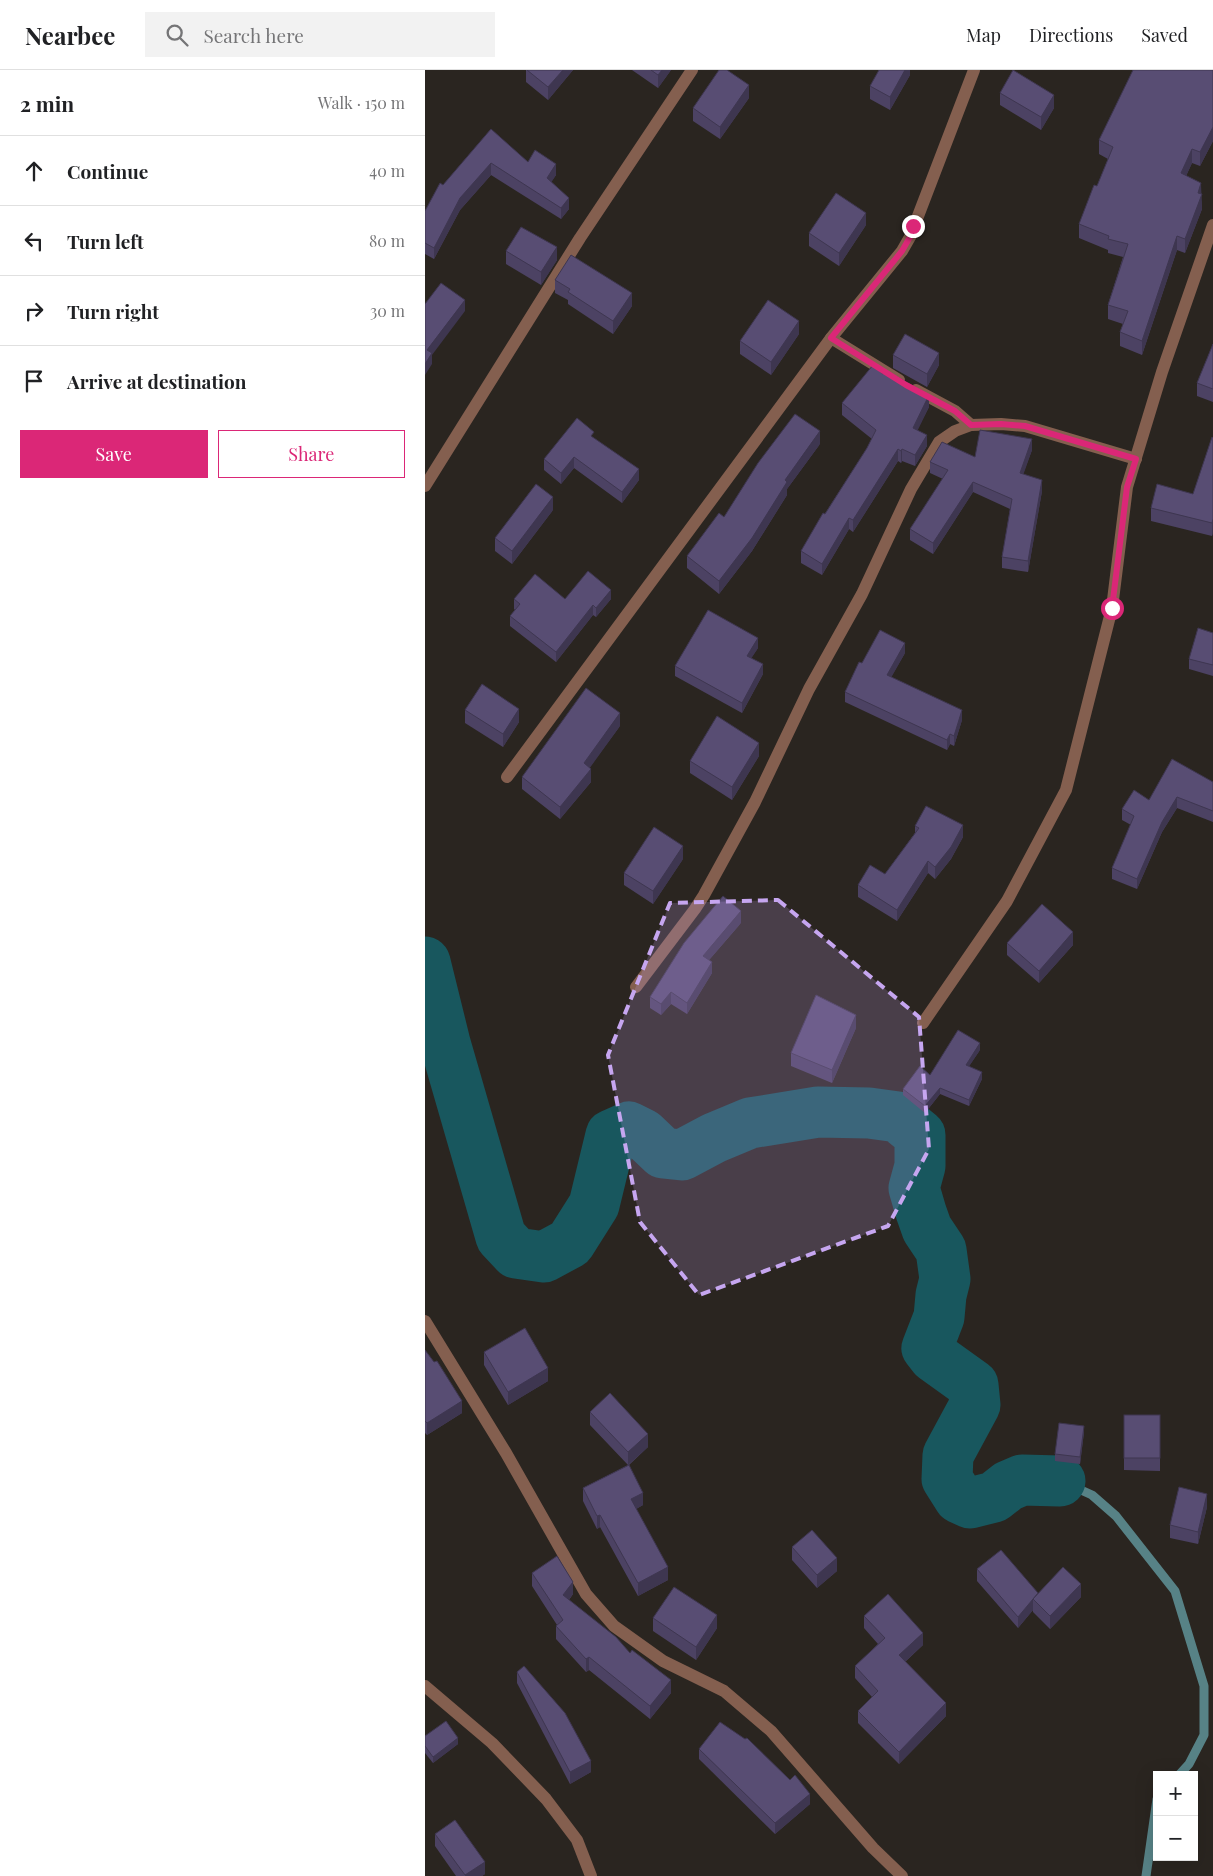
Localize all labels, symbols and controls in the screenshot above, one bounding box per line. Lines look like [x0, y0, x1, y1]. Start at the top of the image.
search box [145, 12, 495, 57]
text: Nearbee [25, 19, 115, 51]
icon: search [163, 21, 191, 49]
text: Search here [203, 22, 304, 48]
text: Map [966, 23, 1001, 47]
text: Directions [1029, 23, 1113, 47]
text: Saved [1141, 23, 1188, 47]
text: 2 min [20, 89, 74, 117]
text: Walk · 150 m [318, 92, 405, 113]
icon: ahead [20, 157, 48, 185]
text: Continue [67, 158, 148, 184]
text: 40 m [369, 160, 405, 181]
route end [902, 215, 925, 238]
icon: left [20, 227, 48, 255]
text: Turn left [67, 228, 144, 254]
text: 80 m [369, 230, 405, 251]
icon: right [20, 297, 48, 325]
text: Turn right [67, 298, 159, 324]
text: 30 m [370, 300, 405, 321]
icon: arrive [20, 367, 48, 395]
text: Arrive at destination [67, 368, 247, 394]
button: Save [20, 430, 208, 478]
button: Share [218, 430, 405, 478]
route start [1101, 597, 1124, 620]
map controls [1153, 1771, 1198, 1861]
button: + [1153, 1771, 1198, 1816]
button: − [1153, 1816, 1198, 1861]

